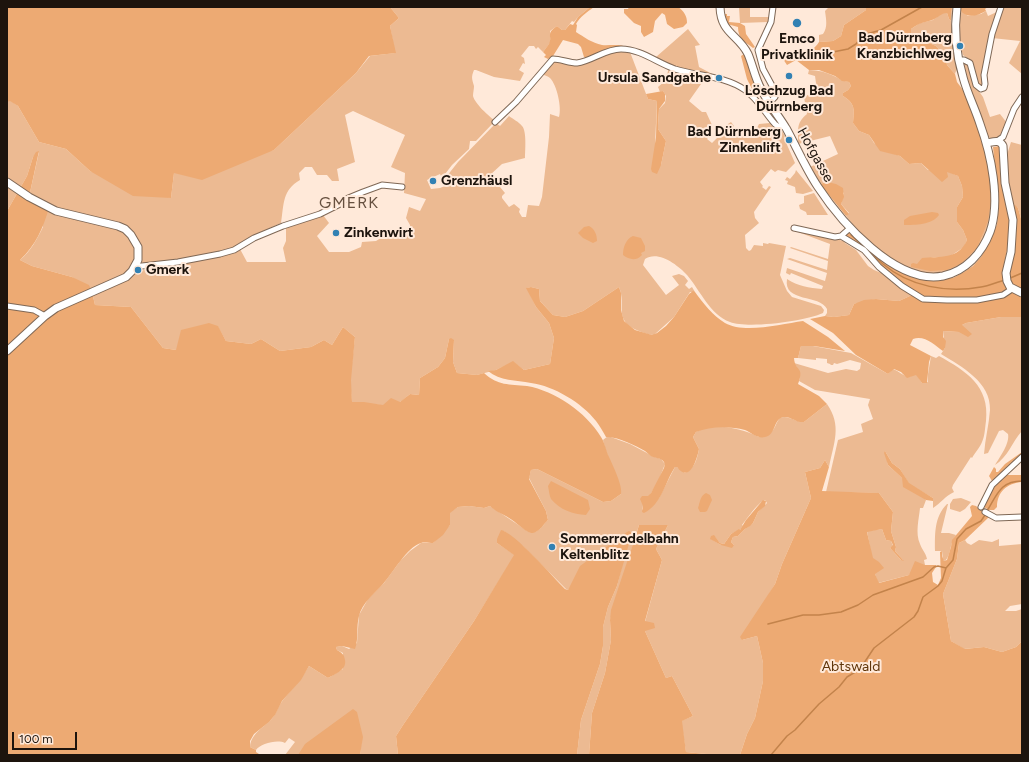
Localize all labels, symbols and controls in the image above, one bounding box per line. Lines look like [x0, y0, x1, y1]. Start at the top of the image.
marker: Emco Privatklinik [791, 17, 803, 29]
place label: Bad Dürrnberg Kranzbichlweg [857, 30, 952, 62]
place label: Emco Privatklinik [761, 31, 833, 64]
marker: Bad Dürrnberg Kranzbichlweg [955, 41, 965, 51]
place label: Ursula Sandgathe [598, 70, 711, 86]
marker: Löschzug Bad Dürrnberg [784, 71, 794, 81]
marker: Ursula Sandgathe [714, 73, 724, 83]
place label: Löschzug Bad Dürrnberg [745, 83, 833, 116]
place label: Bad Dürrnberg Zinkenlift [687, 124, 781, 156]
street label: Hofgasse [793, 125, 837, 185]
marker: Bad Dürrnberg Zinkenlift [784, 135, 794, 145]
place label: Grenzhäusl [441, 173, 512, 189]
marker: Grenzhäusl [428, 176, 438, 186]
district label: GMERK [319, 193, 379, 213]
place label: Zinkenwirt [344, 225, 413, 241]
marker: Zinkenwirt [331, 228, 341, 238]
place label: Gmerk [146, 262, 189, 278]
marker: Gmerk [133, 265, 143, 275]
place label: Sommerrodelbahn Keltenblitz [560, 531, 679, 564]
marker: Sommerrodelbahn Keltenblitz [547, 542, 557, 552]
park label: Abtswald [822, 659, 880, 675]
scale bar [14, 724, 79, 750]
text: 100 m [19, 732, 53, 746]

